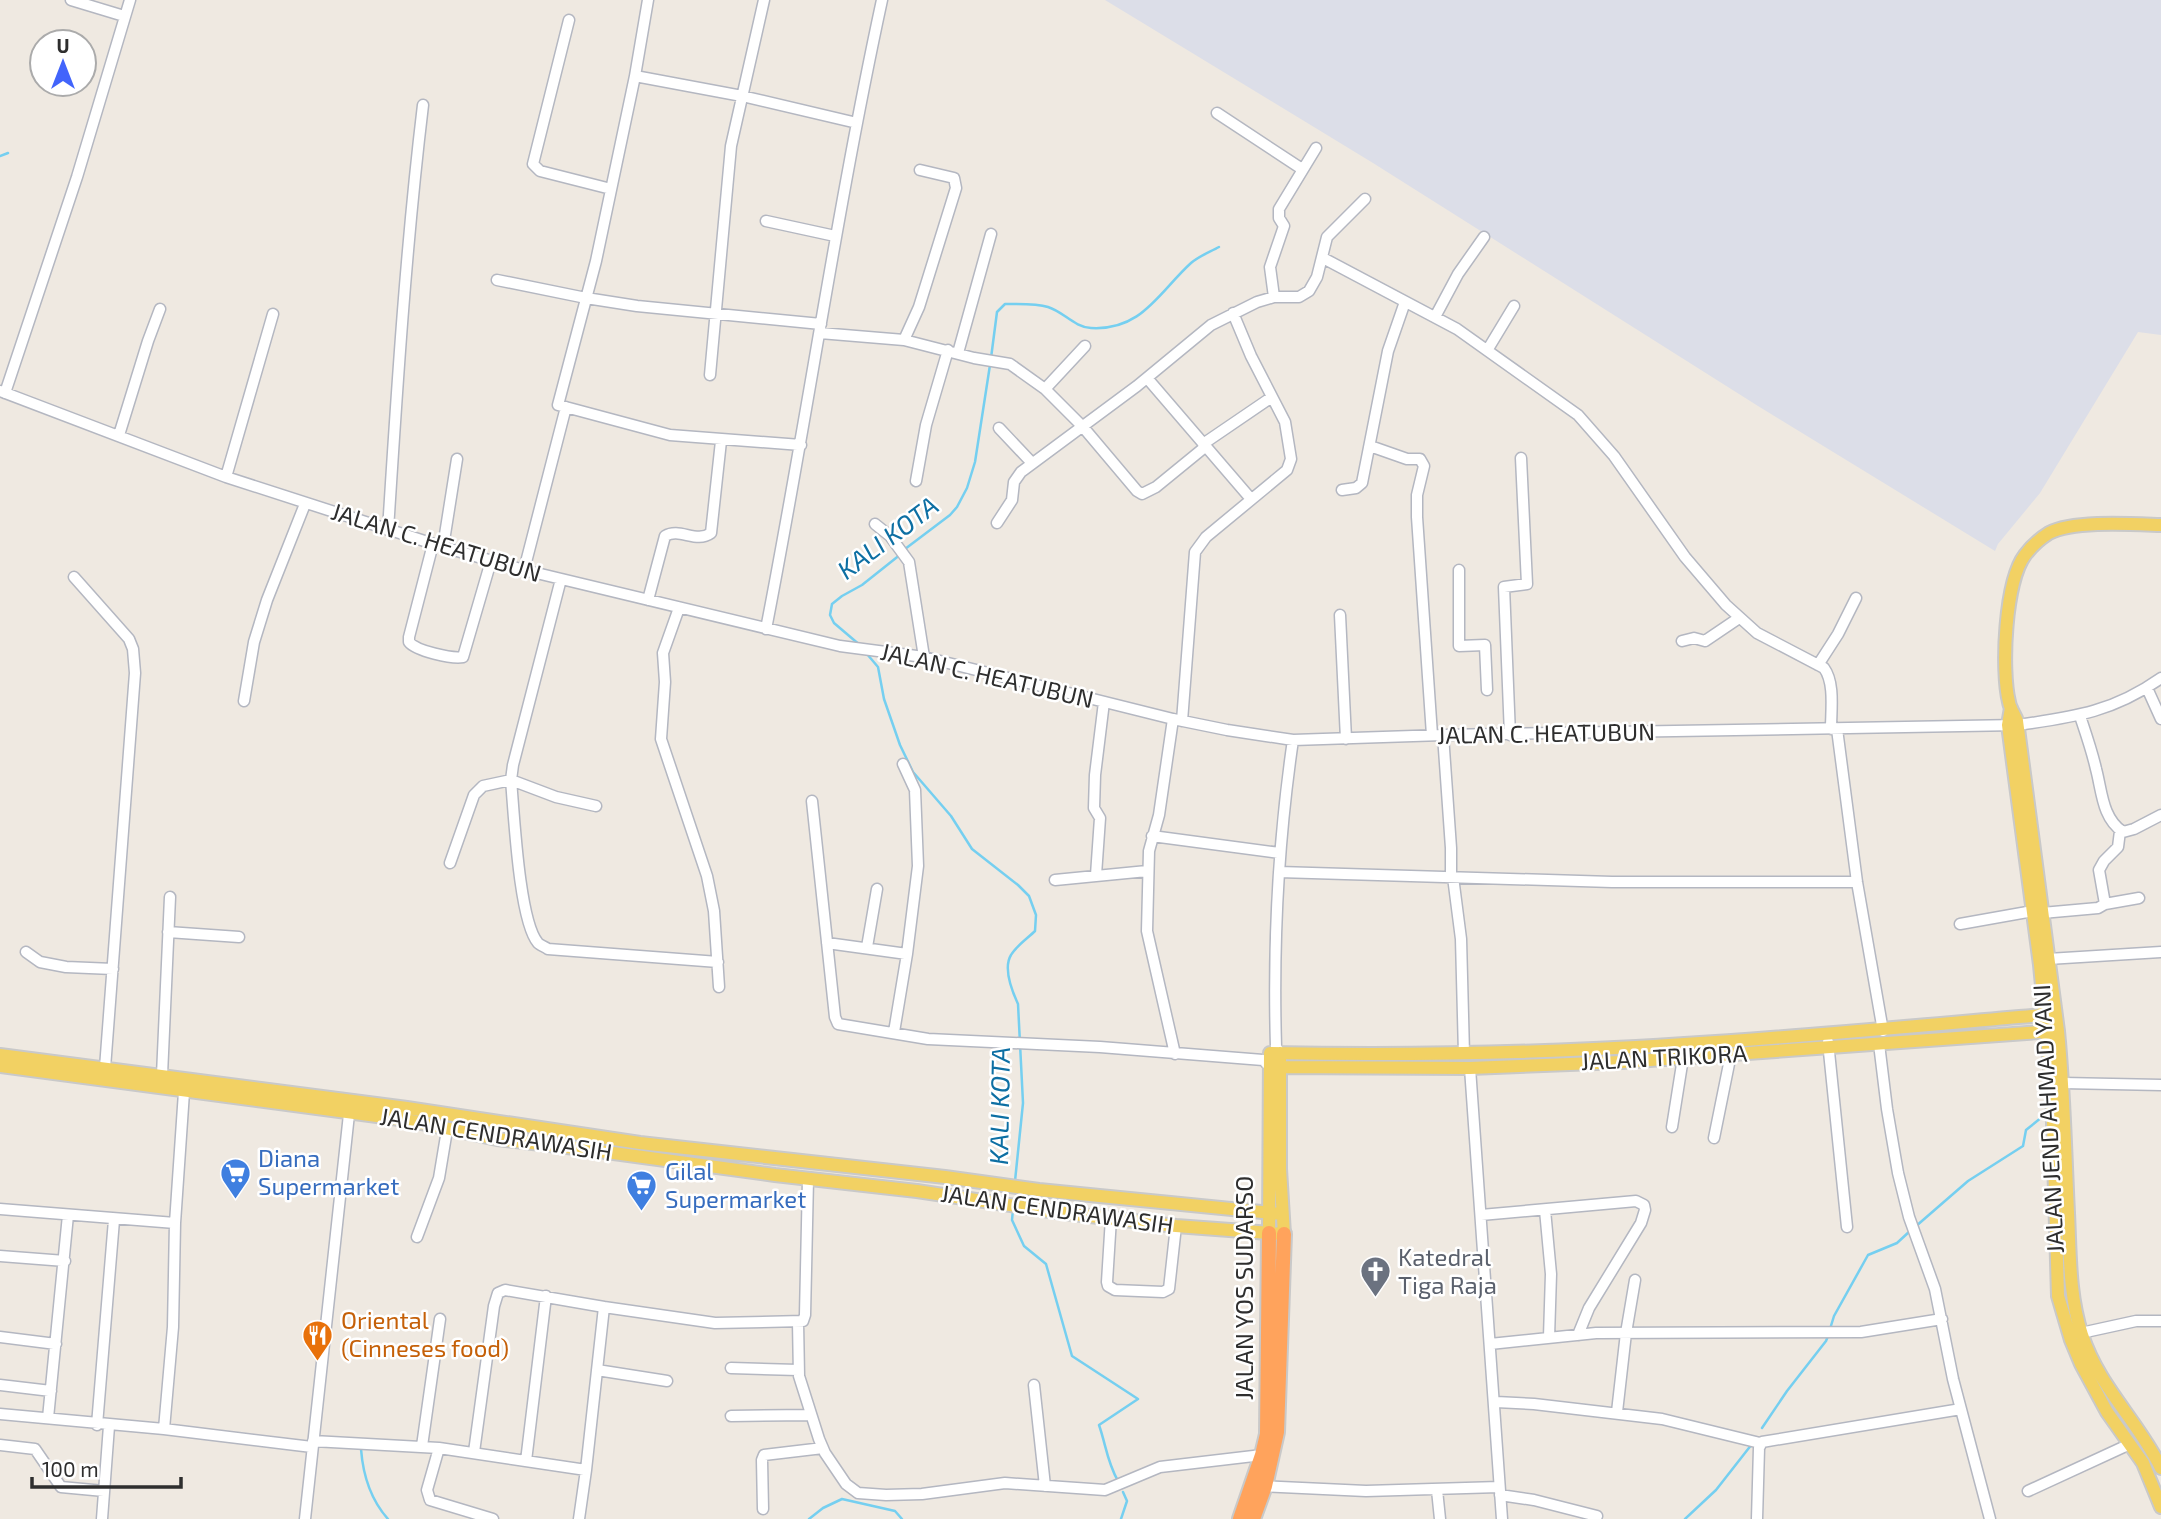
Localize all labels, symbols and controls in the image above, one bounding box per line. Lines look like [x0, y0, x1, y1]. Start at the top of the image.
north arrow [28, 28, 98, 98]
text: U [56, 34, 70, 57]
water label: KALI KOTA [831, 489, 944, 585]
street label: JALAN C. HEATUBUN [328, 496, 545, 587]
street label: JALAN C. HEATUBUN [878, 636, 1097, 713]
street label: JALAN C. HEATUBUN [1437, 716, 1655, 749]
street label: JALAN JEND AHMAD YANI [2026, 984, 2069, 1254]
street label: JALAN TRIKORA [1580, 1038, 1748, 1075]
water label: KALI KOTA [982, 1047, 1015, 1165]
street label: JALAN CENDRAWASIH [378, 1101, 614, 1166]
place label: Diana Supermarket [258, 1143, 399, 1200]
supermarket icon: Diana Supermarket [218, 1156, 252, 1200]
place label: Gilal Supermarket [665, 1156, 806, 1213]
supermarket icon: Gilal Supermarket [625, 1169, 659, 1213]
street label: JALAN YOS SUDARSO [1229, 1176, 1258, 1400]
street label: JALAN CENDRAWASIH [939, 1178, 1175, 1239]
place label: Katedral Tiga Raja [1398, 1242, 1497, 1299]
church icon: Katedral Tiga Raja [1358, 1255, 1392, 1299]
place label: Oriental (Cinneses food) [341, 1305, 509, 1362]
restaurant icon: Oriental (Cinneses food) [301, 1318, 335, 1362]
scale bar [32, 1446, 180, 1490]
text: 100 m [42, 1456, 99, 1481]

